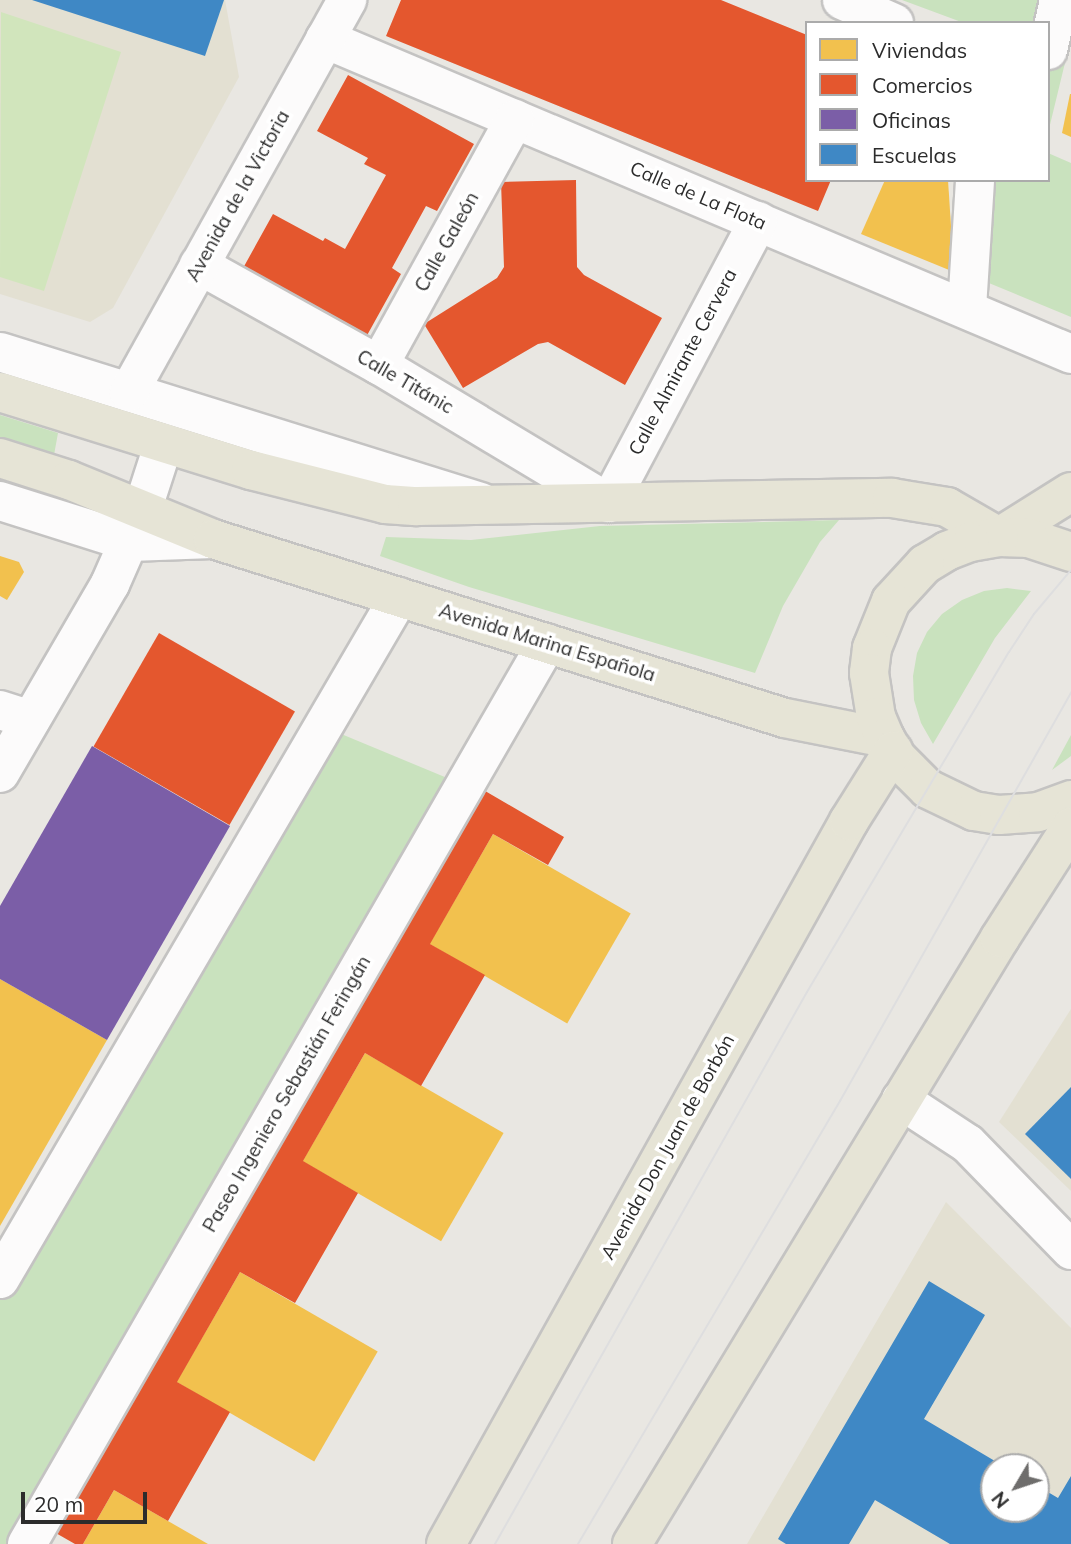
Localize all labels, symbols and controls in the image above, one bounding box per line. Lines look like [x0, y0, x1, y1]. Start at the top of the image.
legend [805, 21, 1050, 182]
text: Viviendas [872, 37, 967, 63]
text: Comercios [872, 72, 973, 98]
street label: Avenida de la Victoria [181, 106, 295, 286]
text: Oficinas [872, 107, 951, 133]
text: Escuelas [872, 142, 957, 168]
street label: Calle de La Flota [626, 157, 770, 235]
street label: Calle Galeón [410, 188, 484, 296]
street label: Calle Almirante Cervera [624, 265, 742, 459]
street label: Calle Titánic [353, 345, 457, 419]
street label: Avenida Marina Española [436, 599, 658, 687]
street label: Paseo Ingeniero Sebastián Feringán [198, 952, 376, 1236]
street label: Avenida Don Juan de Borbón [597, 1031, 739, 1263]
north arrow [980, 1453, 1050, 1523]
scale bar [24, 1478, 150, 1522]
text: N [986, 1487, 1014, 1513]
text: 20 m [34, 1491, 83, 1517]

